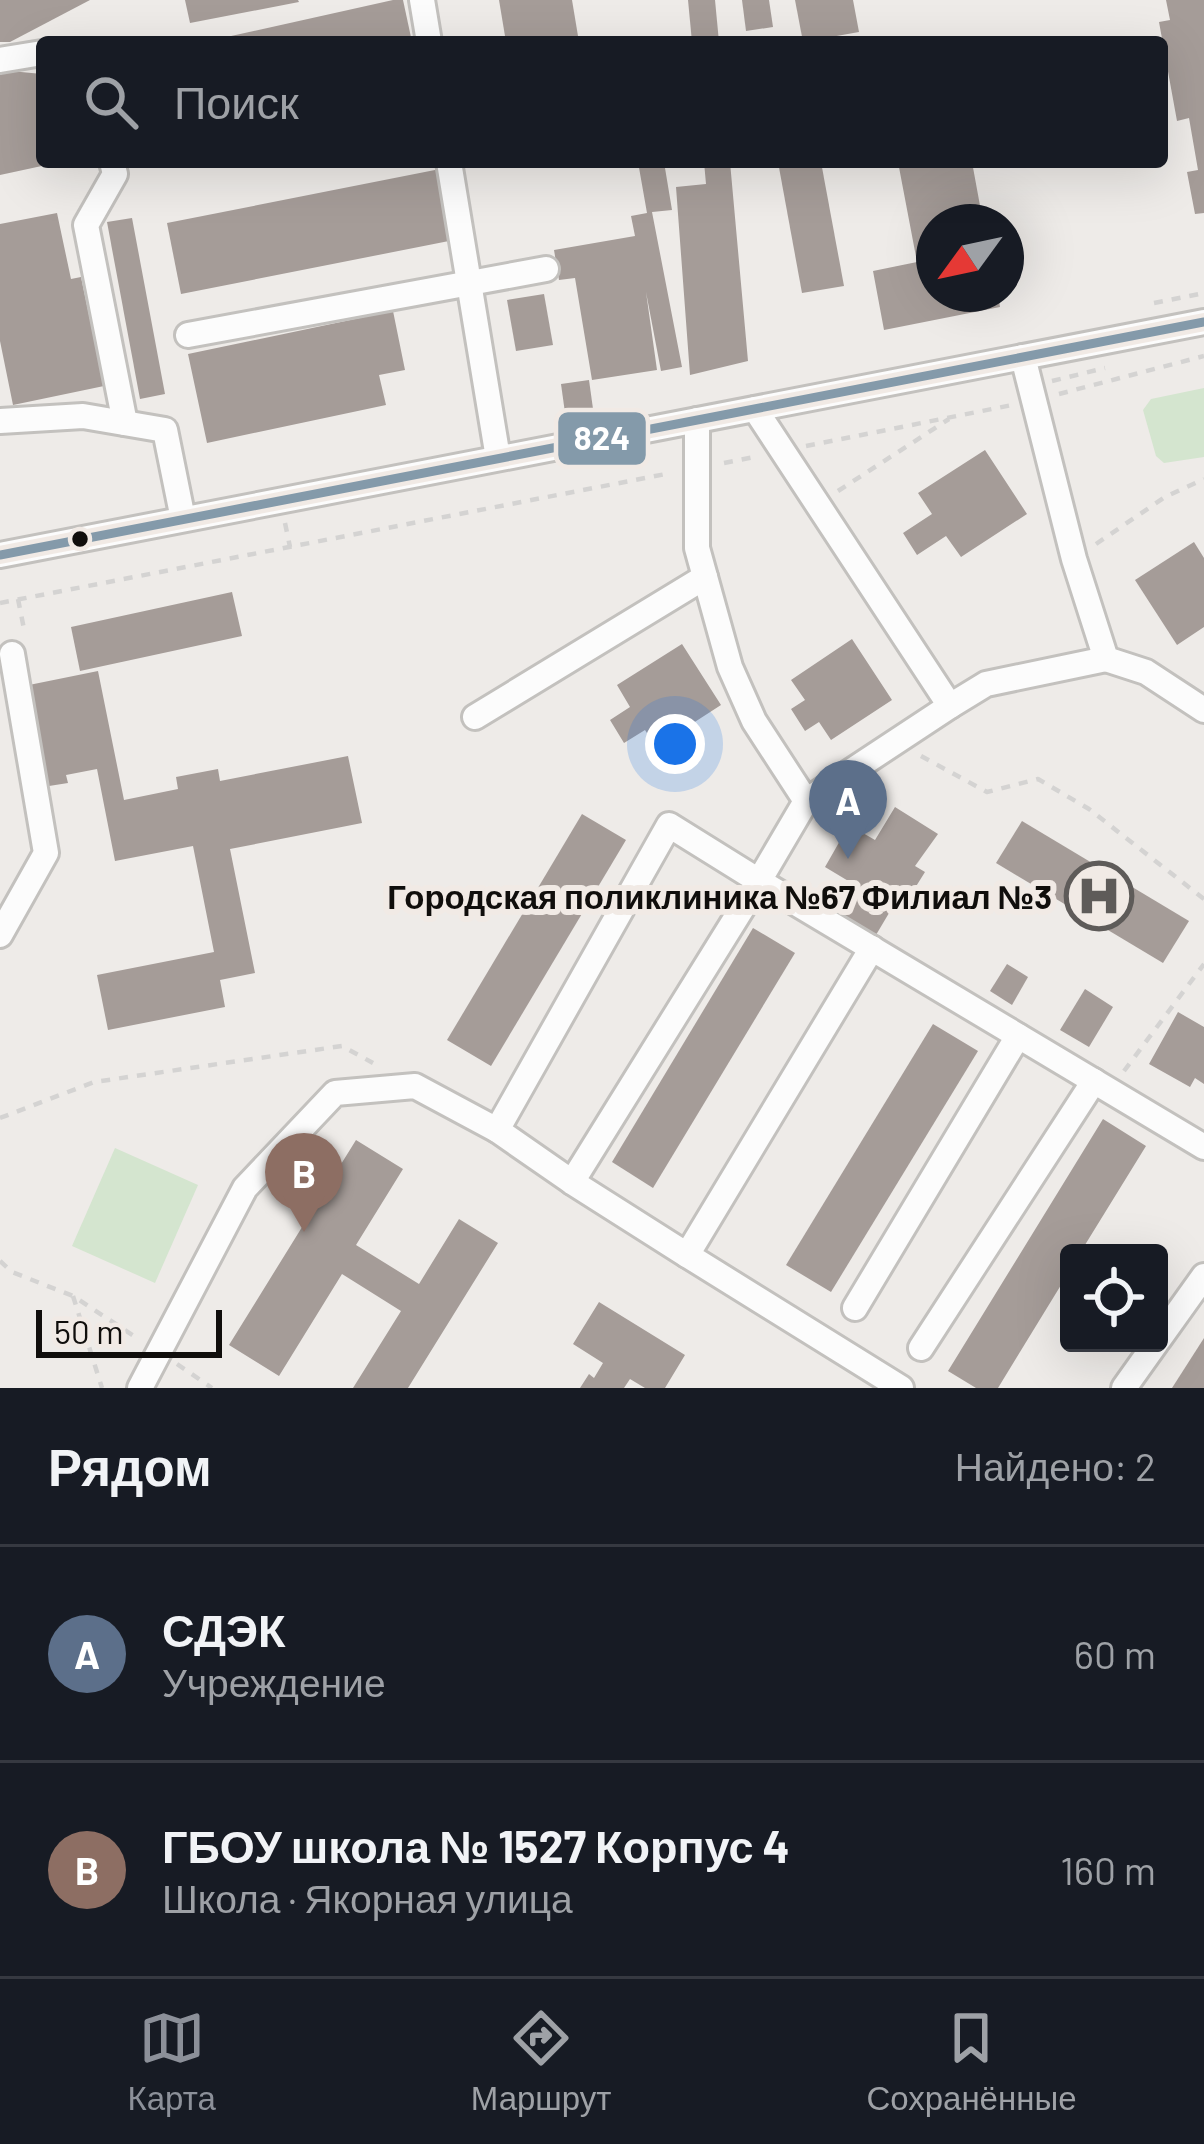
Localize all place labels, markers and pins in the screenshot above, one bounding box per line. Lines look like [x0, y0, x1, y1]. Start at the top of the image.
unlabelled marker [69, 528, 91, 550]
pin: A [809, 760, 887, 859]
hospital icon: Городская поликлиника №67 Филиал №3 [1064, 861, 1134, 931]
place label: Городская поликлиника №67 Филиал №3 [387, 876, 1052, 916]
pin: B [265, 1133, 343, 1232]

